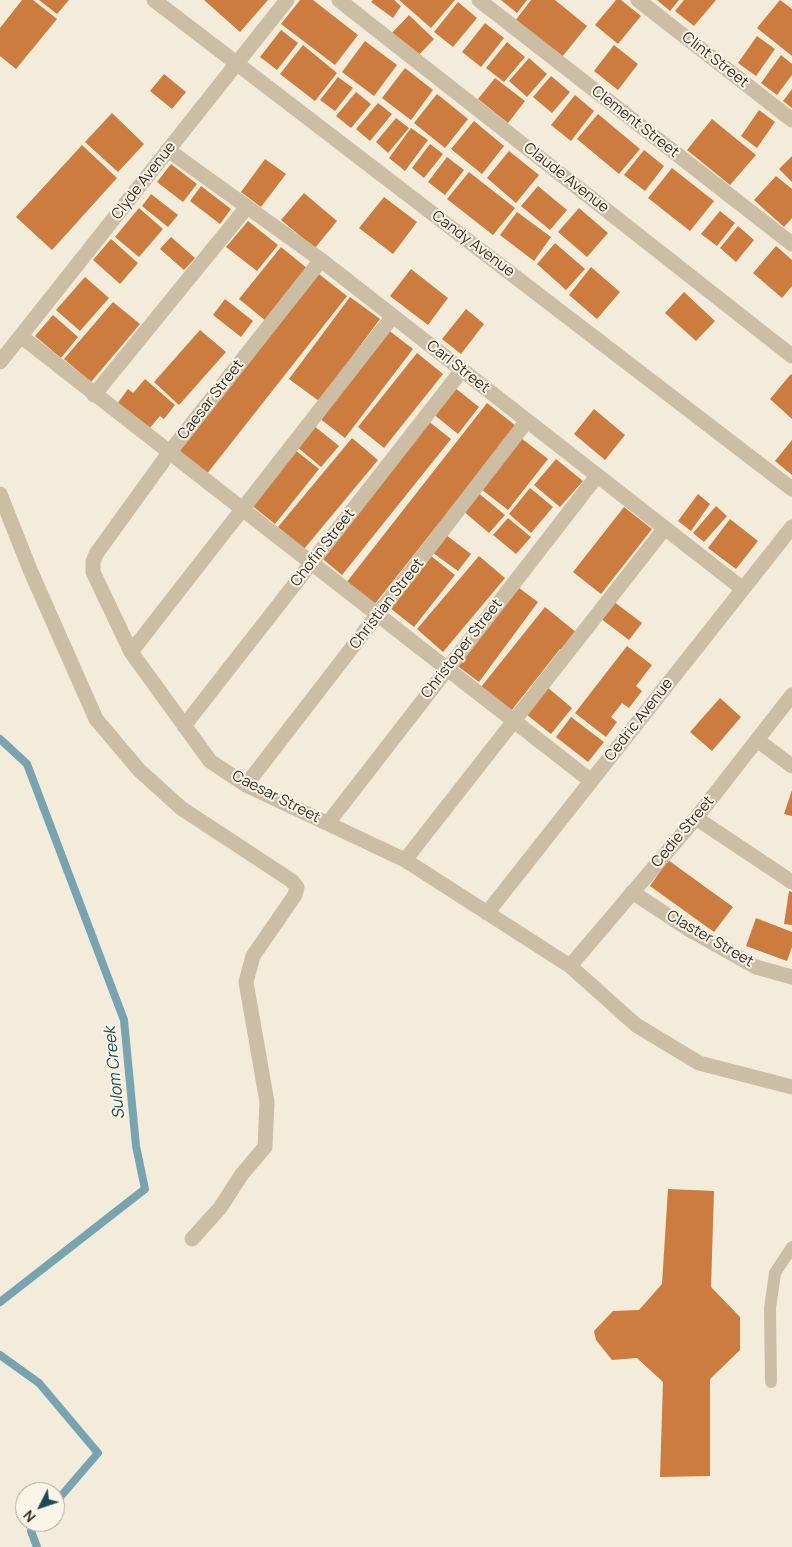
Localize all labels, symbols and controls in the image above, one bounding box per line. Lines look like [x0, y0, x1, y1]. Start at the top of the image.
street label: Clint Street [678, 28, 752, 92]
street label: Clement Street [588, 82, 682, 162]
street label: Clyde Avenue [108, 138, 180, 224]
street label: Claude Avenue [520, 139, 612, 217]
street label: Candy Avenue [428, 207, 518, 281]
street label: Carl Street [423, 337, 493, 397]
street label: Caesar Street [174, 356, 248, 444]
street label: Chofin Street [287, 506, 359, 590]
street label: Christian Street [346, 555, 428, 653]
street label: Christoper Street [418, 596, 506, 702]
street label: Cedric Avenue [601, 675, 677, 765]
street label: Caesar Street [229, 767, 323, 827]
street label: Cedie Street [648, 793, 718, 871]
street label: Claster Street [663, 907, 757, 971]
water label: Sulom Creek [101, 1026, 129, 1120]
north arrow [15, 1482, 65, 1532]
text: N [19, 1506, 40, 1527]

